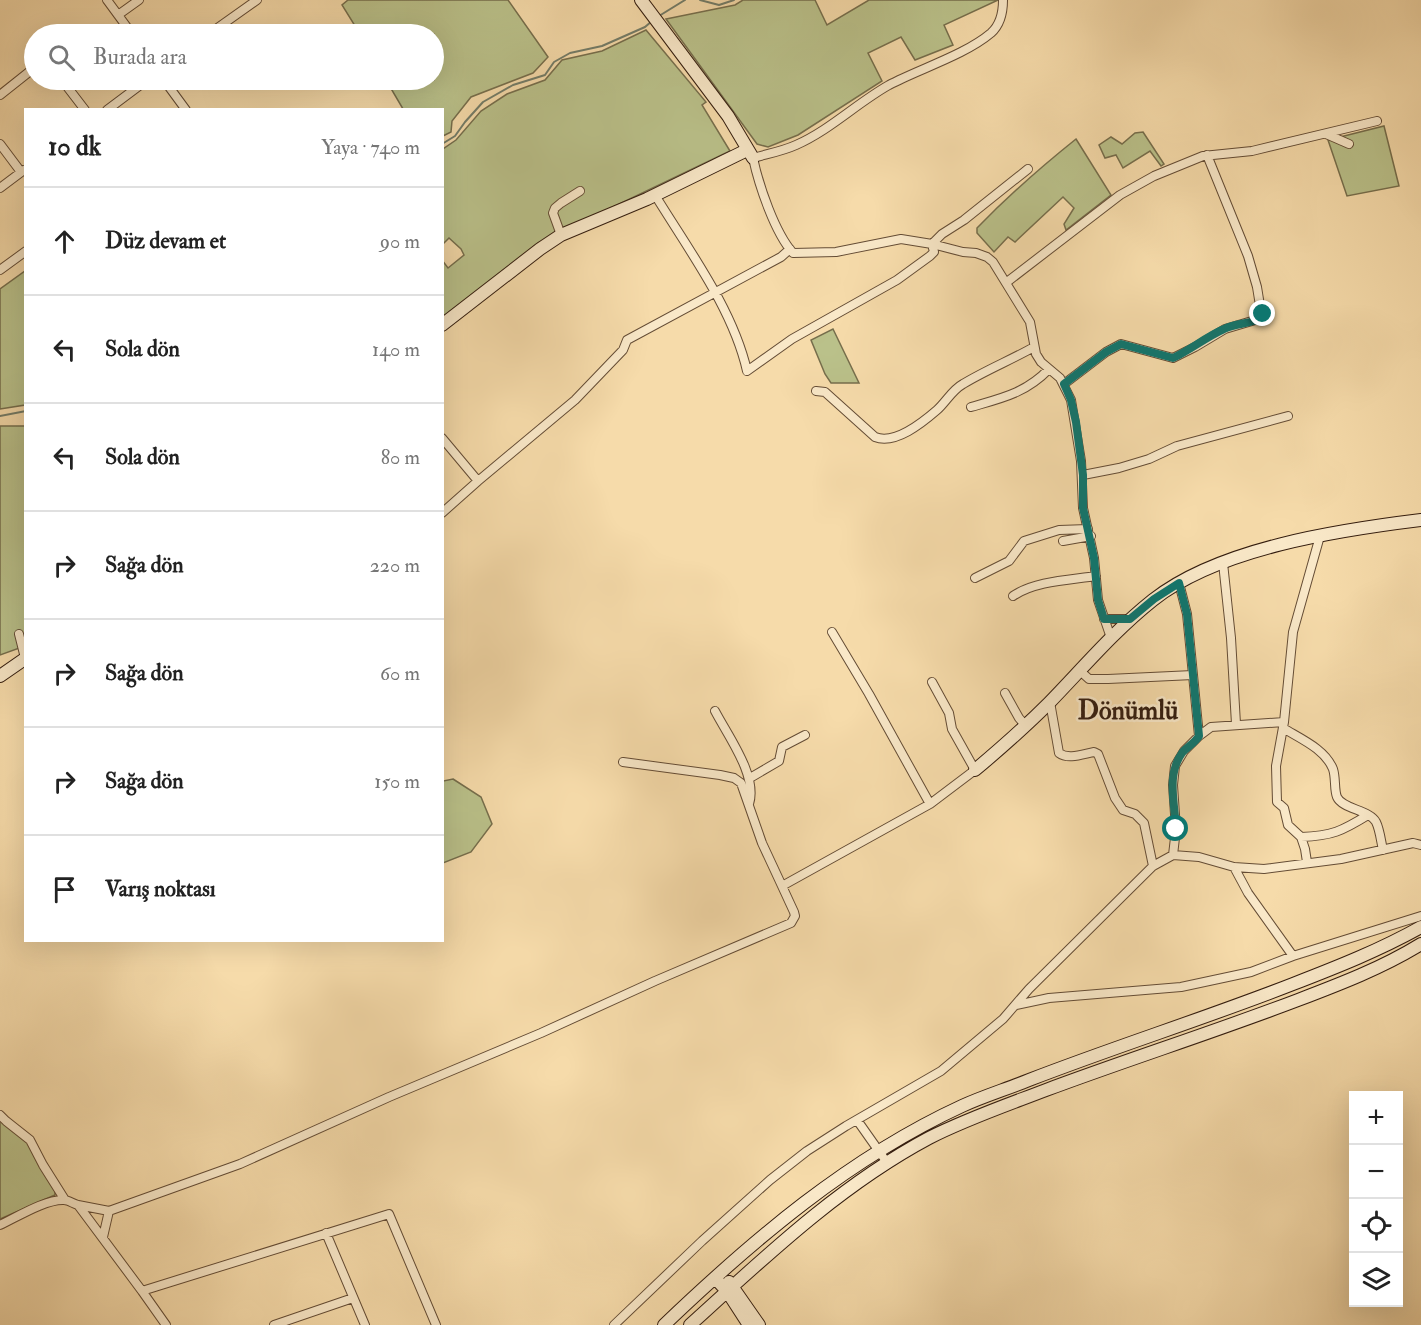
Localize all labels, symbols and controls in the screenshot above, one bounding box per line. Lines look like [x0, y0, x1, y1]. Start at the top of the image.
search box [24, 24, 444, 90]
icon: search [45, 41, 78, 74]
text: Burada ara [93, 43, 187, 71]
text: 10 dk [48, 131, 101, 163]
text: Yaya · 740 m [321, 135, 420, 160]
icon: ahead [48, 225, 81, 258]
text: Düz devam et [105, 227, 226, 255]
text: 90 m [380, 229, 420, 254]
route end [1249, 300, 1275, 326]
icon: left [48, 333, 81, 366]
text: Sola dön [105, 335, 180, 363]
text: 140 m [372, 337, 420, 362]
icon: left [48, 441, 81, 474]
text: Sola dön [105, 443, 180, 471]
text: 80 m [381, 445, 420, 470]
icon: right [48, 549, 81, 582]
text: Sağa dön [105, 551, 184, 579]
text: 220 m [370, 553, 420, 578]
icon: right [48, 657, 81, 690]
text: Sağa dön [105, 659, 184, 687]
text: 60 m [380, 661, 420, 686]
district label: Dönümlü [1078, 695, 1179, 727]
icon: right [48, 765, 81, 798]
text: Sağa dön [105, 767, 184, 795]
text: 150 m [374, 769, 420, 794]
route start [1162, 815, 1188, 841]
icon: arrive [48, 873, 81, 906]
text: Varış noktası [105, 875, 216, 903]
map controls [1349, 1091, 1403, 1307]
button: + [1349, 1091, 1403, 1145]
button: − [1349, 1145, 1403, 1199]
button: locate [1349, 1199, 1403, 1253]
button: layers [1349, 1253, 1403, 1307]

